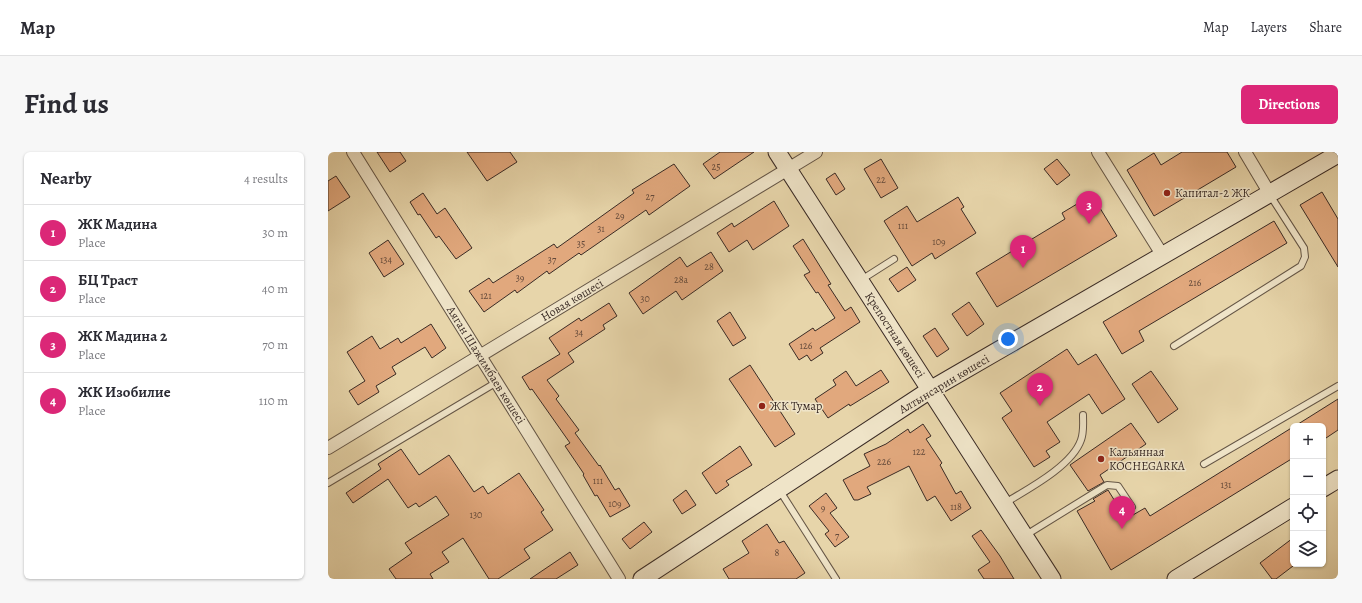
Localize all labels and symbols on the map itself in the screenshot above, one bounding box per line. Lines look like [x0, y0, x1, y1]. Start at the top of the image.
house number: 25 [711, 160, 721, 173]
house number: 22 [876, 173, 886, 186]
place label: Капитал-2 ЖК [1175, 185, 1250, 201]
marker: Капитал-2 ЖК [1162, 188, 1172, 198]
house number: 27 [646, 190, 655, 203]
pin: 3 [1076, 191, 1102, 224]
house number: 29 [615, 209, 625, 222]
house number: 111 [898, 219, 909, 232]
house number: 31 [597, 222, 605, 235]
house number: 109 [932, 235, 946, 248]
pin: 1 [1010, 235, 1036, 268]
house number: 35 [577, 237, 585, 250]
house number: 134 [380, 253, 393, 266]
house number: 37 [548, 253, 557, 266]
house number: 28 [704, 260, 714, 273]
house number: 39 [516, 271, 525, 284]
house number: 28а [674, 273, 688, 286]
street label: Новая көшесі [538, 275, 606, 325]
house number: 216 [1189, 276, 1202, 289]
house number: 121 [480, 289, 492, 302]
street label: Крепостная көшесі [861, 289, 929, 381]
house number: 30 [640, 292, 650, 305]
street label: Аяган Шажимбаев көшесі [443, 302, 529, 427]
house number: 34 [575, 326, 584, 339]
your location [998, 329, 1018, 349]
house number: 126 [800, 339, 813, 352]
street label: Алтынсарин көшесі [895, 351, 992, 418]
pin: 2 [1027, 373, 1053, 406]
place label: ЖК Тумар [770, 398, 822, 414]
marker: ЖК Тумар [757, 401, 767, 411]
place label: Кальянная KOCHEGARKA [1109, 444, 1186, 474]
house number: 122 [913, 445, 926, 458]
marker: Кальянная KOCHEGARKA [1096, 454, 1106, 464]
house number: 226 [877, 455, 891, 468]
house number: 111 [593, 474, 604, 487]
house number: 131 [1221, 478, 1232, 491]
pin: 4 [1109, 496, 1135, 529]
house number: 109 [608, 497, 622, 510]
house number: 118 [950, 500, 962, 513]
house number: 9 [821, 501, 826, 514]
house number: 130 [470, 508, 482, 521]
house number: 7 [835, 529, 840, 542]
house number: 8 [775, 546, 780, 559]

